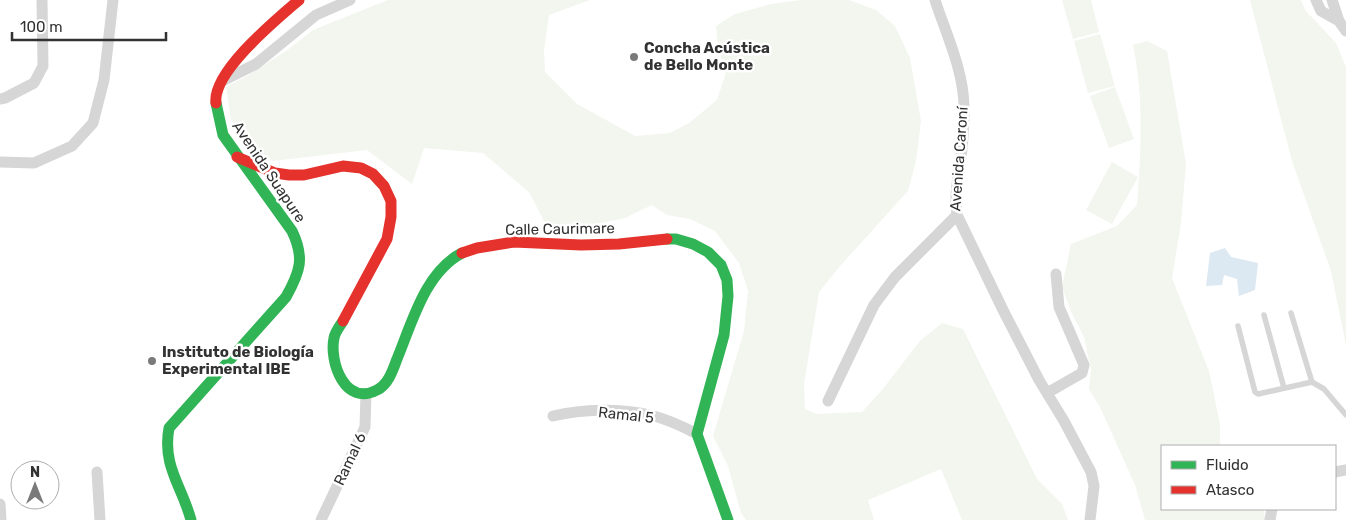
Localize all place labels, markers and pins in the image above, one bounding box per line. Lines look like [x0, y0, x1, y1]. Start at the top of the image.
place label: Concha Acústica de Bello Monte [644, 39, 770, 74]
marker: Concha Acústica de Bello Monte [628, 51, 640, 63]
place label: Instituto de Biología Experimental IBE [162, 343, 314, 378]
marker: Instituto de Biología Experimental IBE [146, 355, 158, 367]

